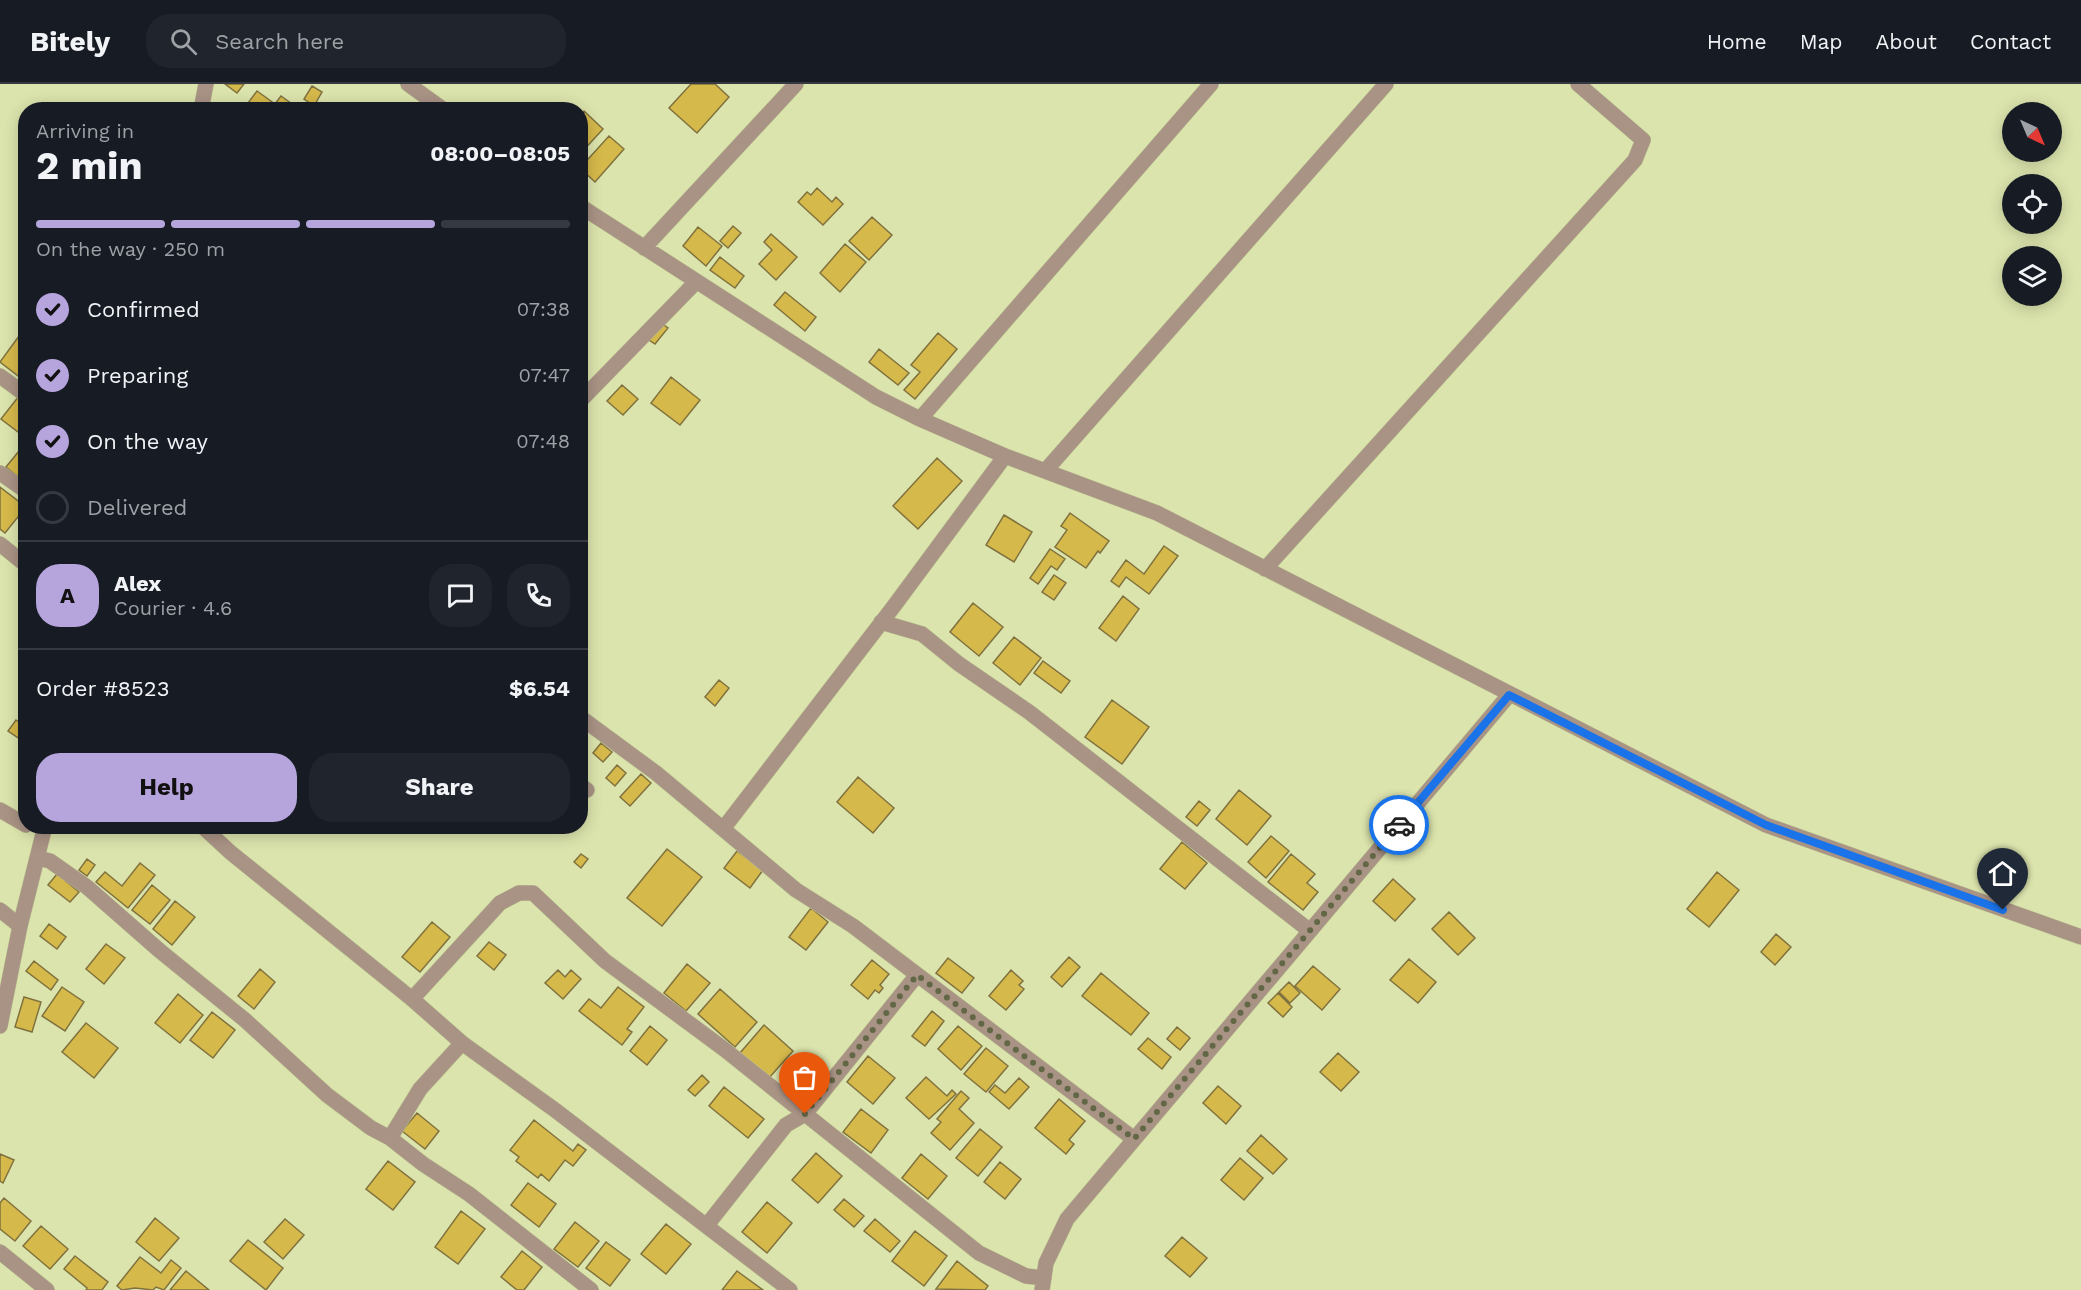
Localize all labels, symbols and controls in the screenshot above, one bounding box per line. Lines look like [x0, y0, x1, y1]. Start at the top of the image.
search box [146, 14, 566, 68]
text: Bitely [30, 25, 110, 58]
icon: search [167, 25, 200, 58]
text: Search here [215, 29, 344, 54]
text: Home [1707, 29, 1767, 54]
text: Map [1800, 29, 1843, 54]
text: About [1876, 29, 1937, 54]
text: Contact [1970, 29, 2051, 54]
north arrow [2002, 102, 2062, 162]
map controls [2002, 102, 2062, 306]
text: Arriving in [36, 119, 134, 143]
text: 08:00–08:05 [430, 141, 570, 166]
text: 2 min [36, 143, 143, 188]
button: locate [2002, 174, 2062, 234]
text: On the way · 250 m [36, 237, 225, 261]
button: layers [2002, 246, 2062, 306]
icon: check [36, 293, 69, 326]
text: Confirmed [87, 297, 200, 322]
text: 07:38 [517, 297, 570, 321]
icon: check [36, 359, 69, 392]
text: Preparing [87, 363, 188, 388]
text: 07:47 [518, 363, 570, 387]
icon: check [36, 425, 69, 458]
text: On the way [87, 429, 208, 454]
text: 07:48 [516, 429, 570, 453]
text: Delivered [87, 495, 187, 520]
button: chat [429, 564, 492, 627]
button: phone [507, 564, 570, 627]
text: Alex [114, 571, 161, 596]
text: A [60, 583, 75, 608]
text: Courier · 4.6 [114, 596, 232, 620]
text: Order #8523 [36, 676, 170, 701]
text: $6.54 [509, 676, 570, 701]
button: Help [36, 753, 297, 822]
button: Share [309, 753, 570, 822]
courier [1369, 795, 1429, 855]
icon: car [1383, 809, 1416, 842]
pin [1977, 848, 2028, 910]
icon: home [1986, 857, 2019, 890]
pin [779, 1052, 830, 1114]
icon: bag [788, 1061, 821, 1094]

